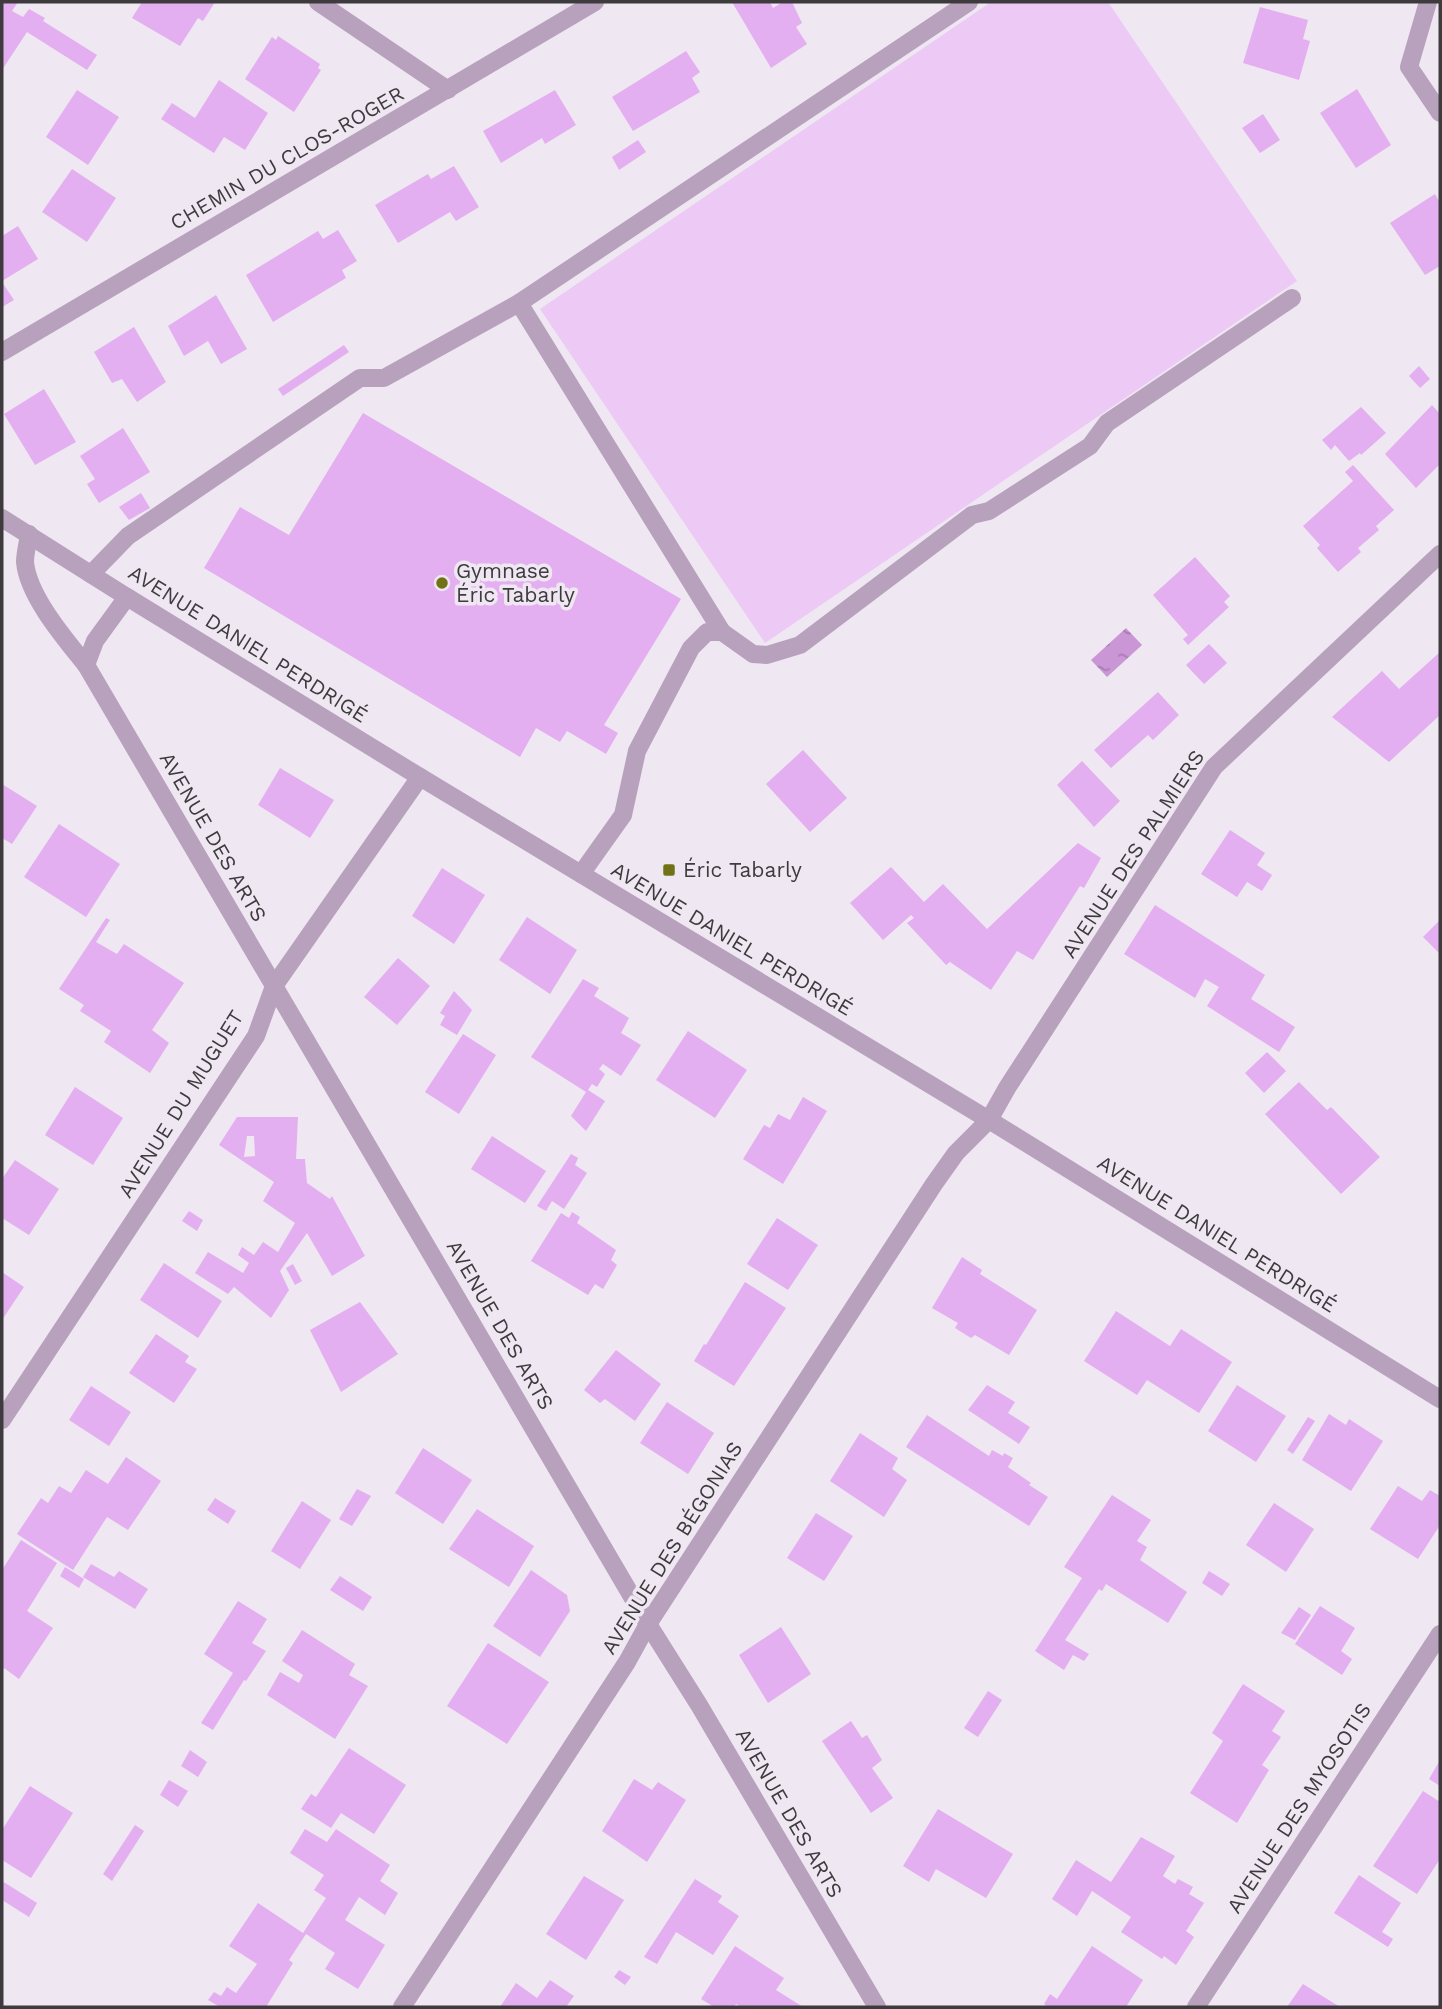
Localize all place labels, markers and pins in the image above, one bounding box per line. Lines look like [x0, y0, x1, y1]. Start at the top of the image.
place label: Gymnase Éric Tabarly [456, 558, 575, 607]
marker: Gymnase Éric Tabarly [434, 575, 450, 591]
place label: Éric Tabarly [683, 857, 802, 882]
marker: Éric Tabarly [661, 862, 677, 878]

